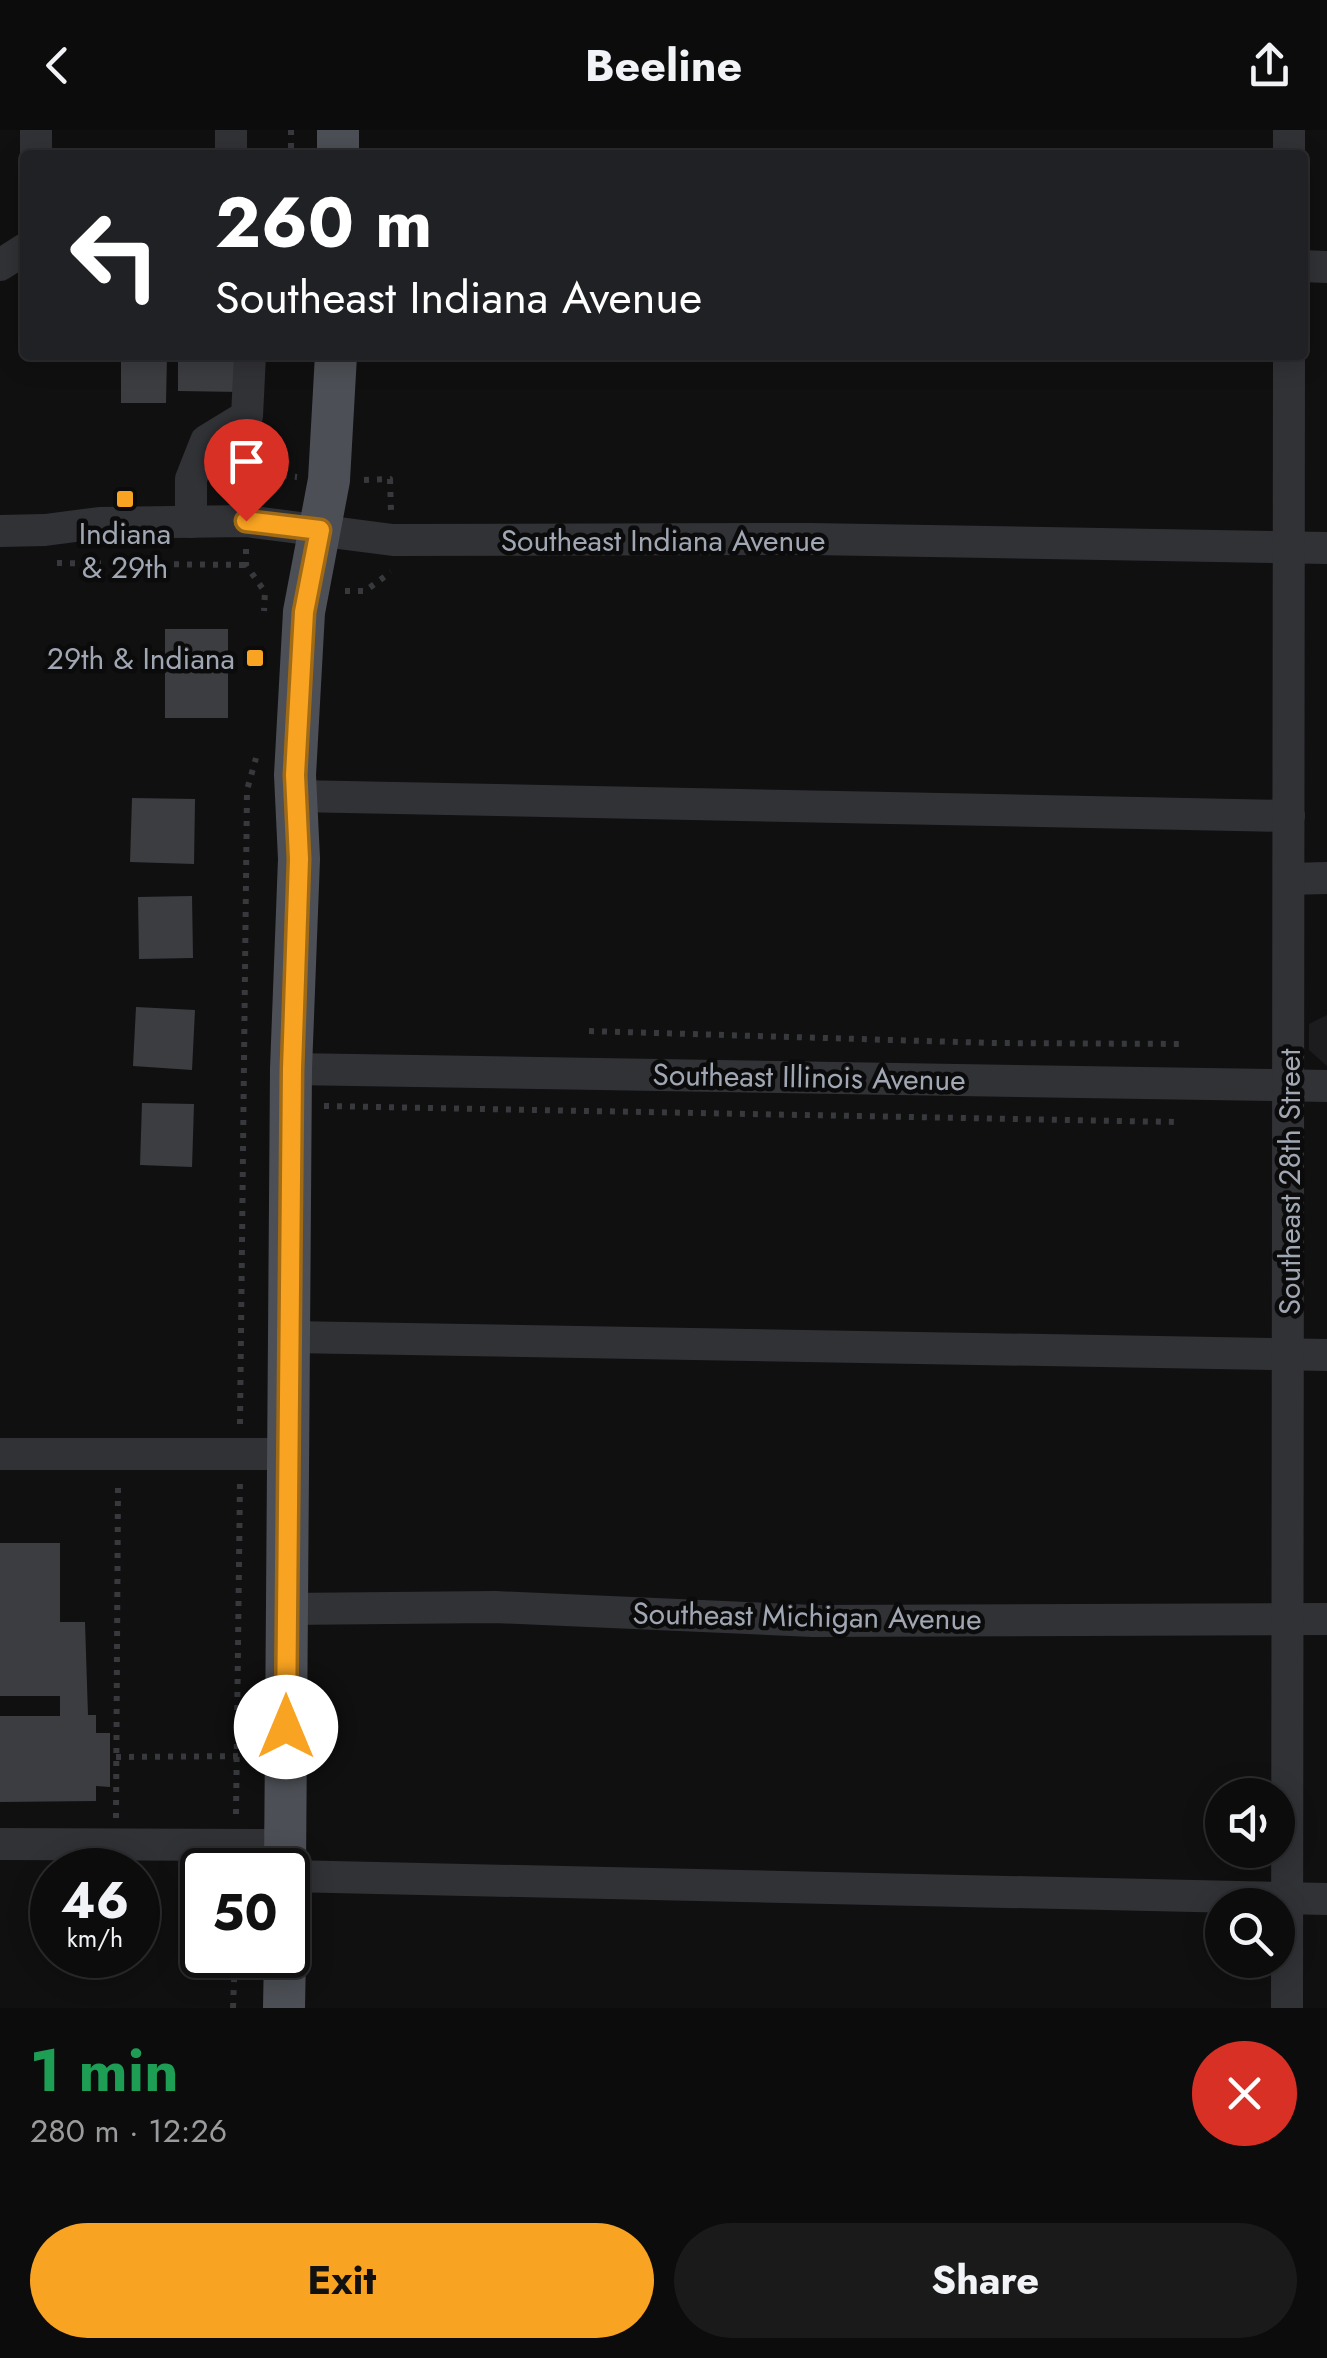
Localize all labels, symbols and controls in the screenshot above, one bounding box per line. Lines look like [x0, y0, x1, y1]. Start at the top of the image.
text: Beeline [585, 33, 742, 98]
icon: back [30, 38, 85, 93]
icon: share [1242, 38, 1297, 93]
text: 260 m [215, 172, 433, 273]
icon: left [50, 190, 180, 320]
text: Southeast Indiana Avenue [215, 265, 702, 330]
pin [204, 419, 289, 522]
icon: arrive [219, 434, 274, 489]
marker: Indiana & 29th [114, 488, 136, 510]
place label: Indiana & 29th [79, 512, 171, 589]
street label: Southeast Indiana Avenue [501, 519, 825, 562]
place label: 29th & Indiana [47, 637, 235, 680]
marker: 29th & Indiana [244, 647, 266, 669]
street label: Southeast 28th Street [1268, 1048, 1311, 1315]
street label: Southeast Illinois Avenue [652, 1053, 966, 1101]
street label: Southeast Michigan Avenue [632, 1591, 982, 1641]
position arrow [234, 1675, 338, 1779]
map controls [1205, 1778, 1295, 1978]
button: sound [1205, 1778, 1295, 1868]
speed limit sign: 50 [180, 1848, 310, 1978]
text: 46 [61, 1864, 129, 1937]
button: search [1205, 1888, 1295, 1978]
text: km/h [67, 1920, 123, 1956]
text: 1 min [30, 2027, 179, 2114]
button: close [1192, 2041, 1297, 2146]
text: 280 m · 12:26 [30, 2108, 227, 2154]
button: Exit [30, 2223, 654, 2338]
button: Share [674, 2223, 1297, 2338]

